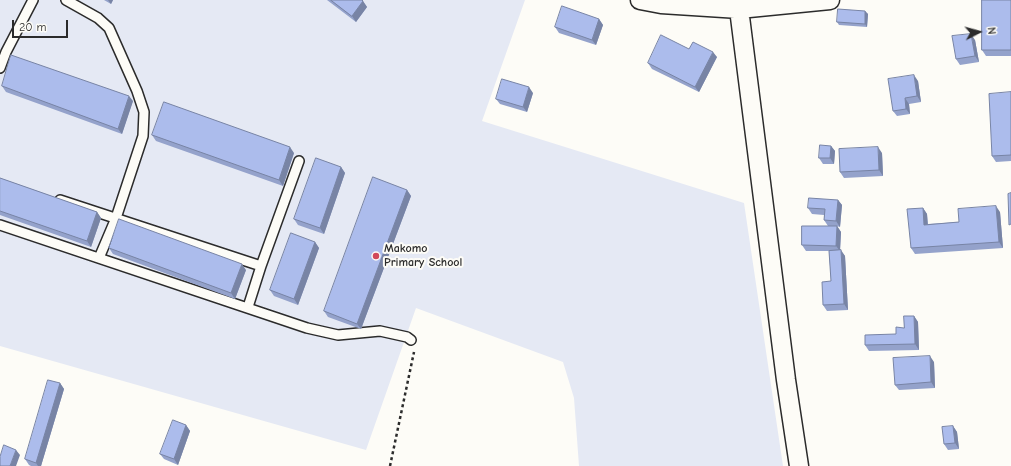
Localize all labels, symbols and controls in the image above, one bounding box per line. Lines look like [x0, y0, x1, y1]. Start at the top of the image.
scale bar [14, 12, 70, 38]
north arrow [959, 12, 999, 52]
text: 20 m [19, 20, 47, 34]
text: N [985, 26, 998, 35]
place label: Makomo Primary School [384, 242, 462, 270]
marker: Makomo Primary School [371, 251, 381, 261]

